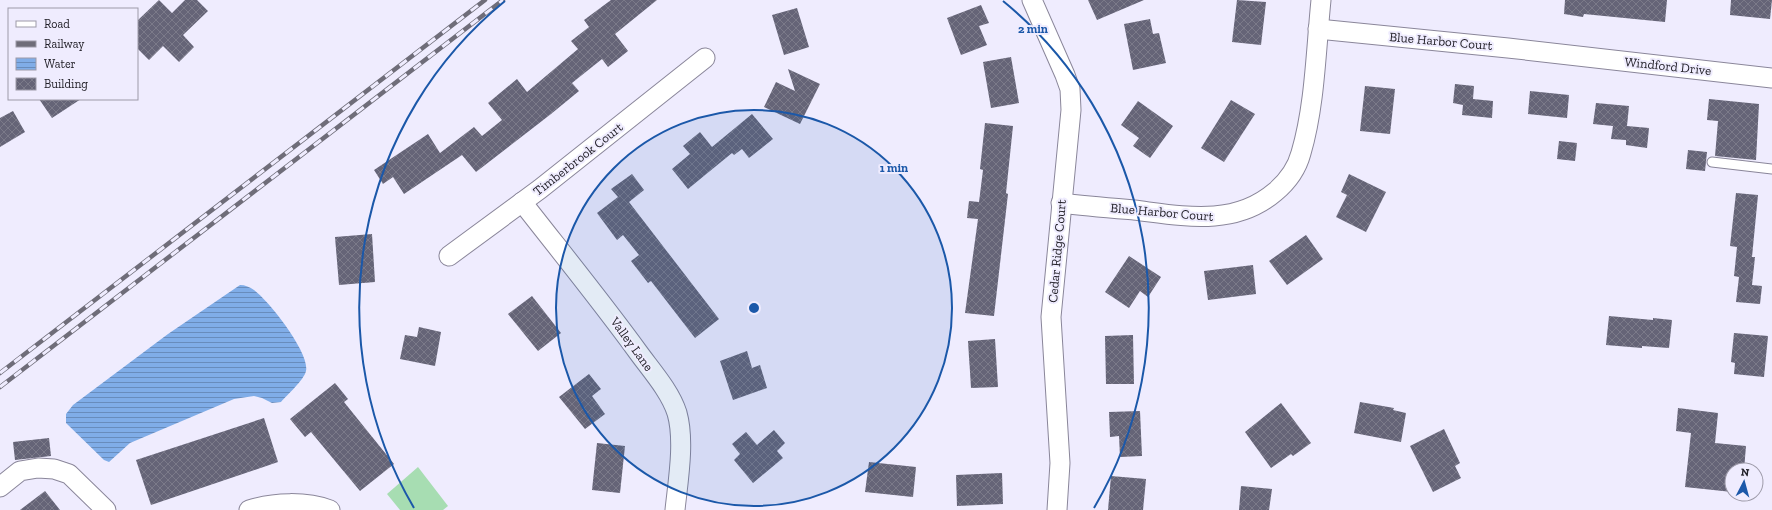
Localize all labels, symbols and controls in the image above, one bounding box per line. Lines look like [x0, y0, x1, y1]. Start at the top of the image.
legend [8, 8, 138, 100]
text: Road [44, 17, 70, 31]
text: 2 min [1018, 22, 1048, 36]
street label: Blue Harbor Court [1389, 29, 1493, 53]
text: Railway [44, 37, 85, 51]
street label: Windford Drive [1624, 54, 1712, 78]
text: Water [44, 57, 76, 71]
text: Building [44, 77, 88, 91]
street label: Timberbrook Court [530, 119, 626, 199]
text: 1 min [880, 161, 908, 175]
street label: Cedar Ridge Court [1045, 198, 1069, 303]
street label: Blue Harbor Court [1110, 200, 1214, 224]
centre of rings [747, 301, 761, 315]
street label: Valley Lane [607, 313, 657, 374]
north arrow [1724, 462, 1764, 502]
text: N [1740, 466, 1750, 480]

